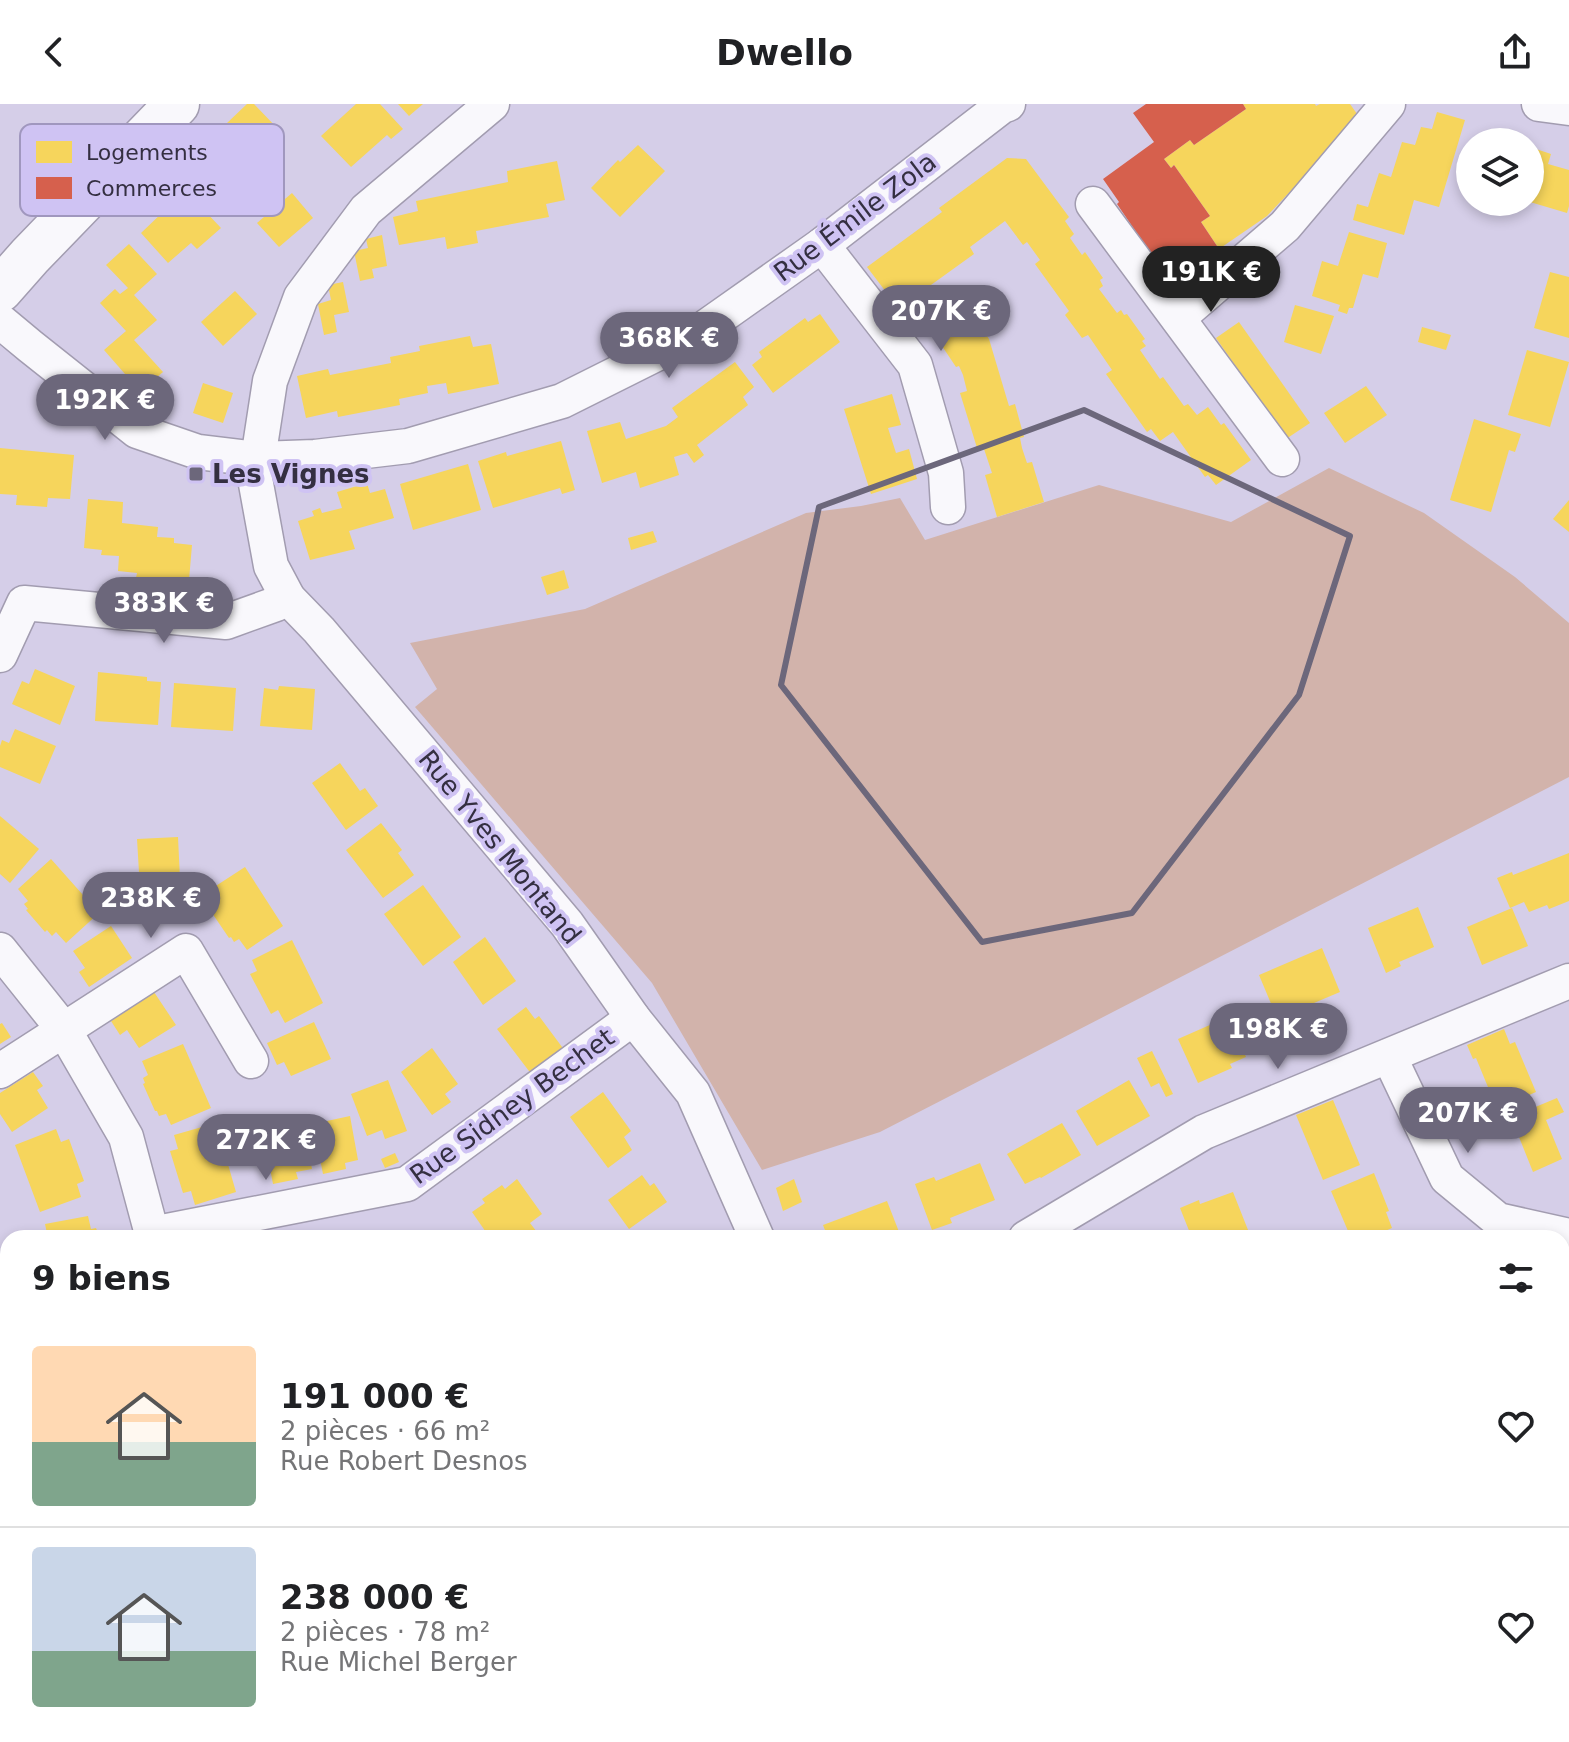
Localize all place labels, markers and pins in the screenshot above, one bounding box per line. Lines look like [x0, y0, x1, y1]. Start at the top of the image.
pin: 191K € [1146, 246, 1276, 314]
pin: 207K € [876, 285, 1006, 353]
pin: 368K € [604, 312, 734, 380]
pin: 192K € [40, 374, 170, 442]
place label: Les Vignes [212, 459, 370, 489]
marker: Les Vignes [187, 465, 205, 483]
pin: 383K € [99, 577, 229, 645]
pin: 238K € [86, 872, 216, 940]
pin: 198K € [1213, 1003, 1343, 1071]
pin: 207K € [1403, 1087, 1533, 1155]
pin: 272K € [201, 1114, 331, 1182]

